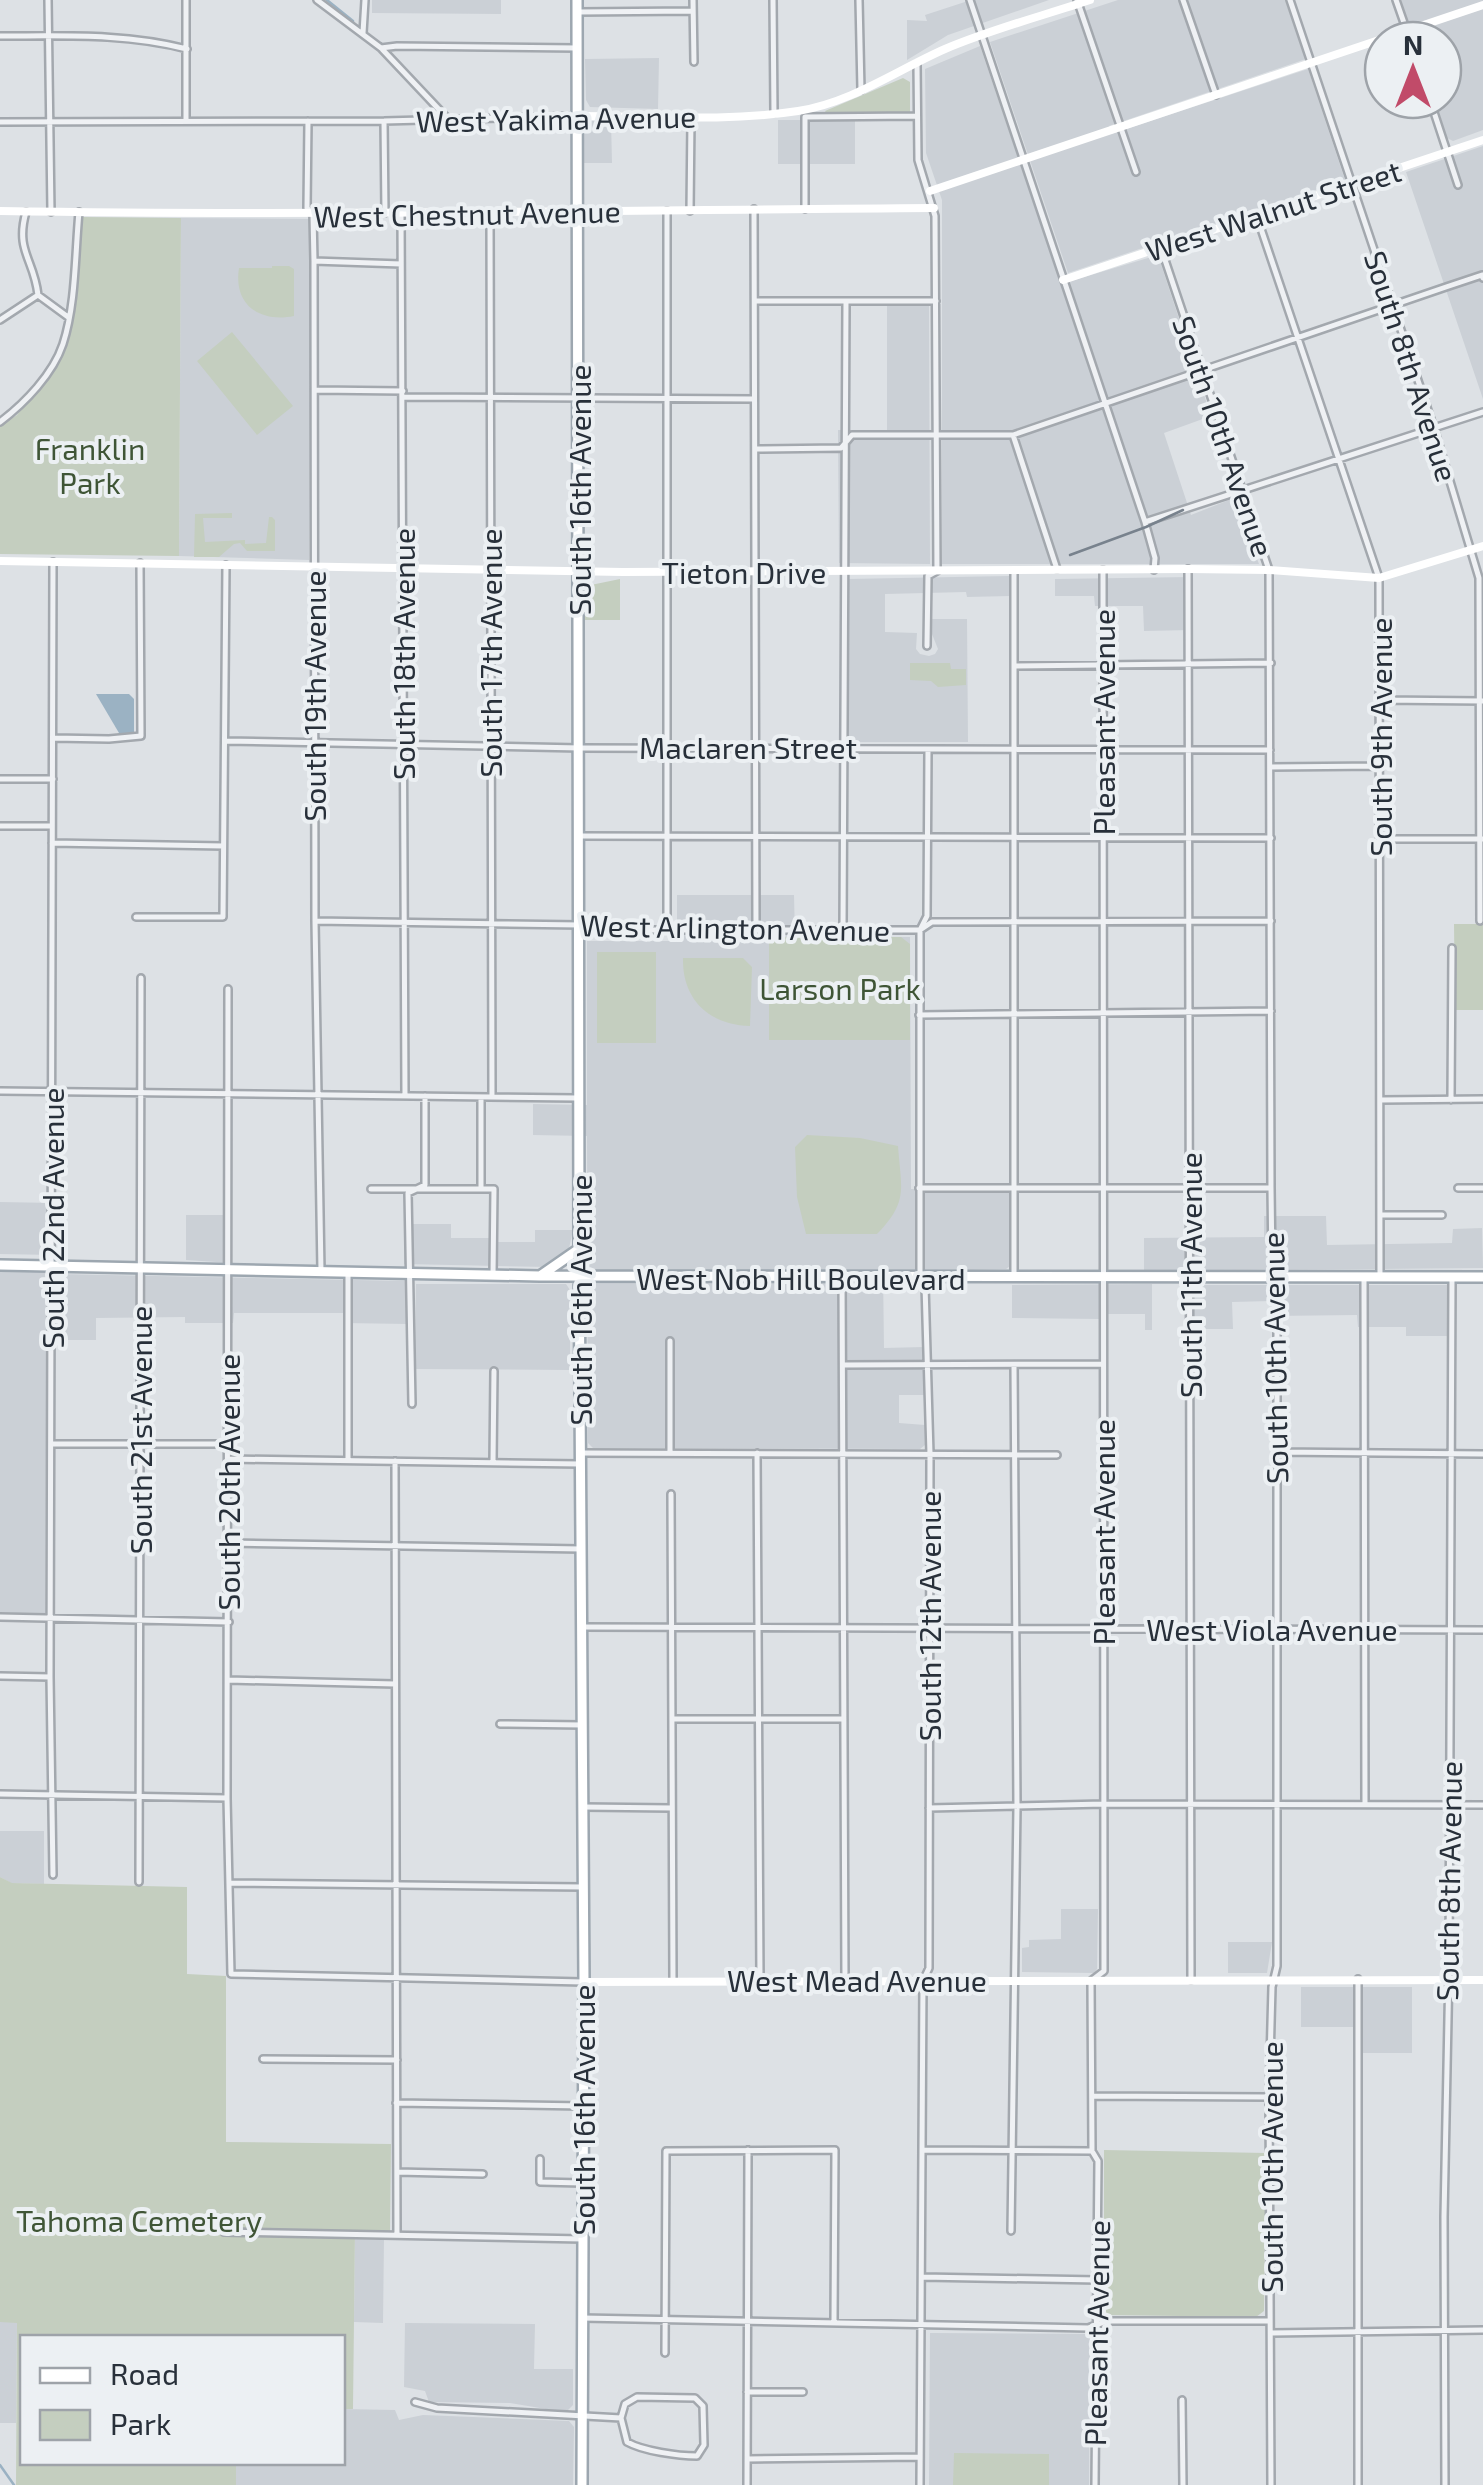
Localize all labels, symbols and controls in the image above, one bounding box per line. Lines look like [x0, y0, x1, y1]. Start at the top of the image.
north arrow [1363, 20, 1463, 120]
text: N [1403, 27, 1423, 61]
street label: West Yakima Avenue [416, 98, 696, 138]
street label: West Walnut Street [1141, 152, 1405, 268]
street label: West Chestnut Avenue [313, 192, 621, 234]
street label: South 8th Avenue [1358, 246, 1466, 486]
street label: South 10th Avenue [1166, 311, 1282, 561]
street label: South 16th Avenue [561, 365, 597, 615]
park label: Franklin Park [35, 430, 145, 500]
street label: South 18th Avenue [385, 528, 421, 780]
street label: South 17th Avenue [472, 528, 508, 778]
street label: Tieton Drive [662, 554, 826, 590]
street label: South 19th Avenue [296, 571, 332, 821]
street label: Pleasant Avenue [1085, 609, 1121, 835]
street label: South 9th Avenue [1362, 617, 1398, 857]
street label: Maclaren Street [639, 729, 857, 765]
street label: West Arlington Avenue [580, 906, 890, 948]
park label: Larson Park [759, 970, 921, 1006]
street label: South 22nd Avenue [34, 1087, 70, 1349]
street label: South 11th Avenue [1172, 1152, 1208, 1398]
street label: South 16th Avenue [562, 1175, 598, 1425]
street label: South 10th Avenue [1254, 1232, 1294, 1484]
street label: West Nob Hill Boulevard [636, 1260, 966, 1296]
street label: South 21st Avenue [122, 1306, 158, 1554]
street label: South 20th Avenue [210, 1354, 246, 1610]
street label: Pleasant Avenue [1085, 1419, 1121, 1645]
street label: South 12th Avenue [911, 1491, 947, 1741]
street label: West Viola Avenue [1146, 1611, 1398, 1647]
street label: South 8th Avenue [1428, 1761, 1468, 2001]
street label: West Mead Avenue [727, 1962, 987, 1998]
street label: South 16th Avenue [565, 1985, 601, 2235]
street label: South 10th Avenue [1253, 2041, 1289, 2293]
park label: Tahoma Cemetery [16, 2202, 262, 2238]
street label: Pleasant Avenue [1076, 2220, 1116, 2446]
legend [20, 2335, 345, 2465]
text: Road [110, 2355, 179, 2391]
text: Park [110, 2405, 171, 2441]

